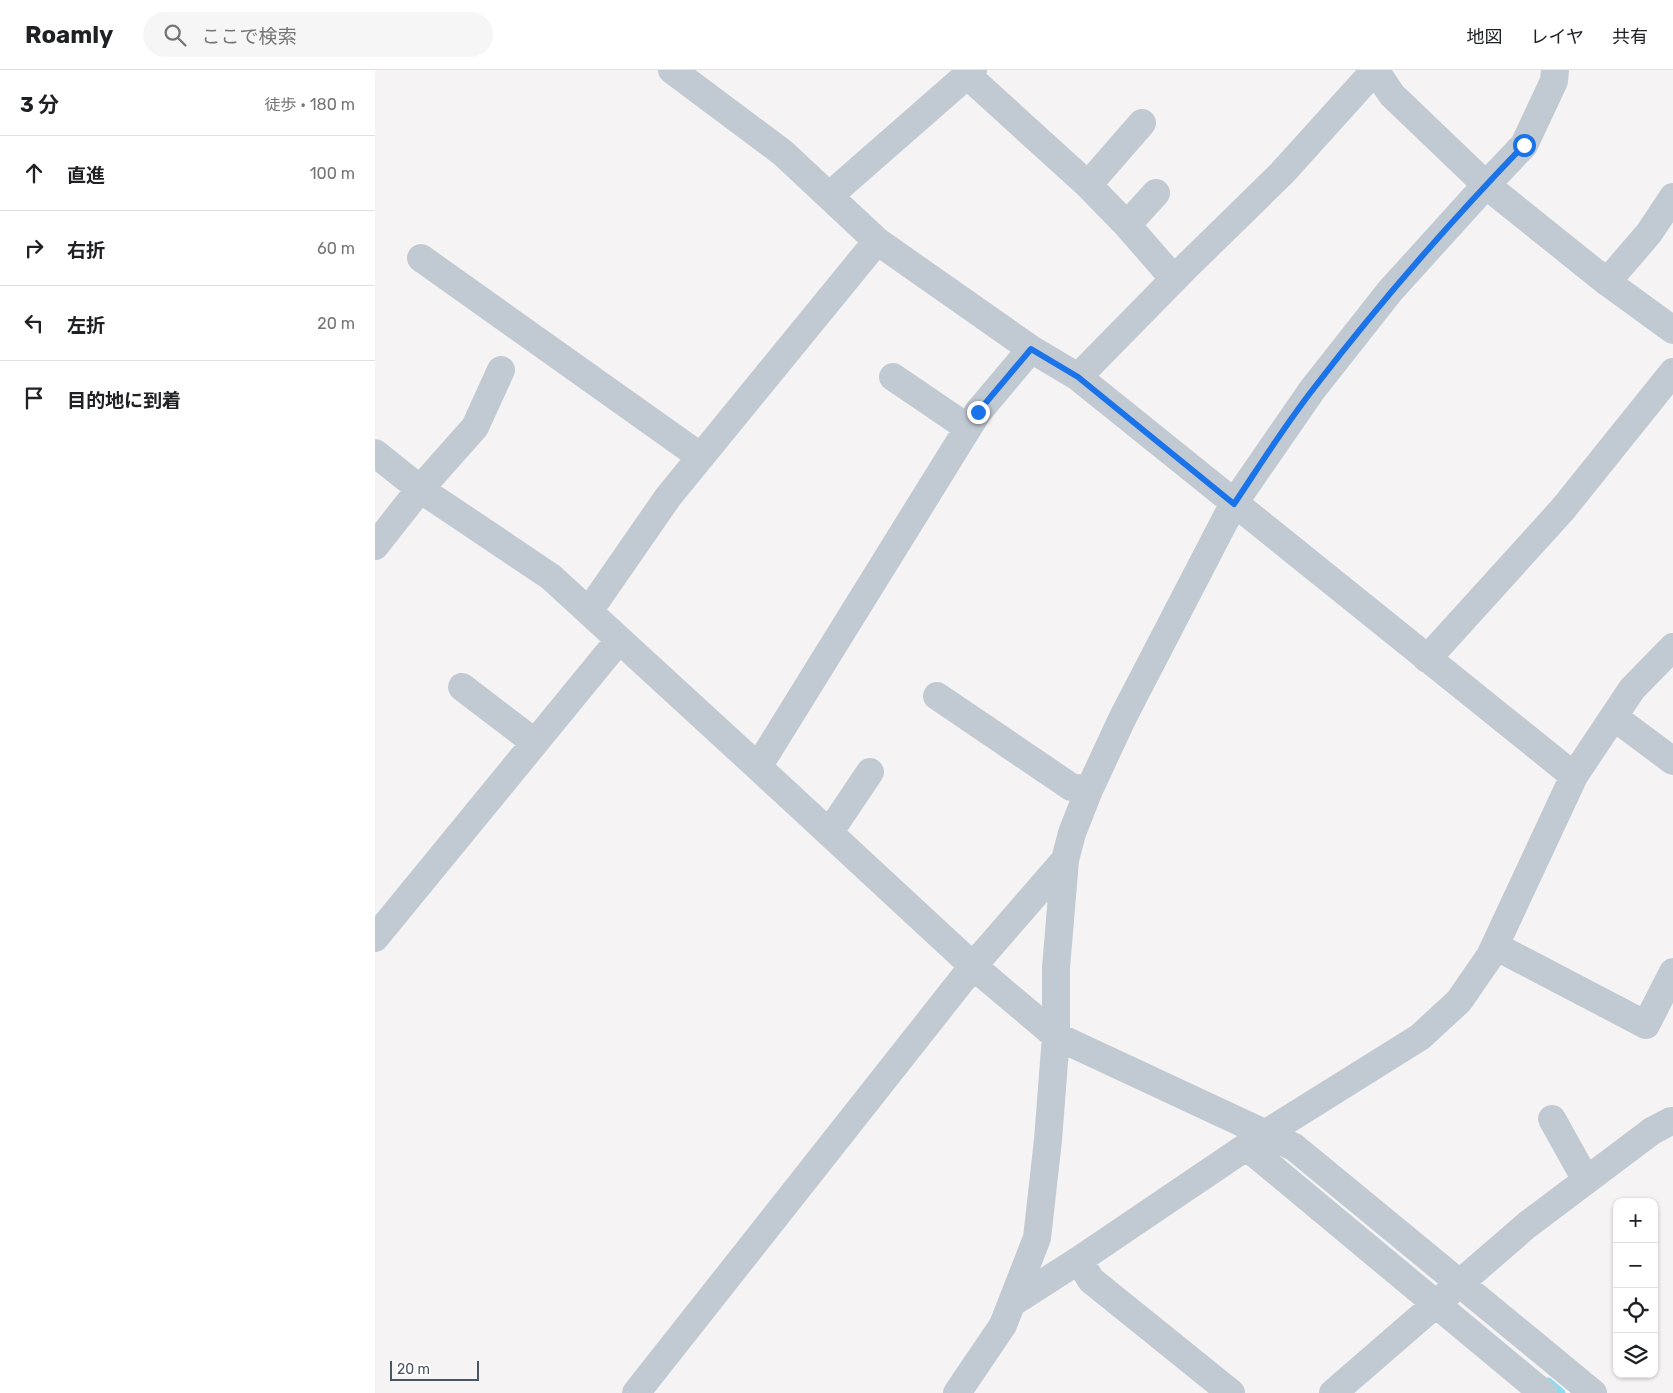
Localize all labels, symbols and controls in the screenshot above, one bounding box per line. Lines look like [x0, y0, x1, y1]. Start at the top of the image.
search box [143, 12, 493, 57]
text: Roamly [25, 21, 113, 49]
icon: search [161, 21, 189, 49]
text: ここで検索 [201, 25, 296, 48]
text: 地図 [1467, 26, 1503, 48]
text: レイヤ [1531, 26, 1584, 48]
text: 共有 [1612, 26, 1648, 48]
text: 3 分 [20, 92, 59, 117]
text: 徒歩 · 180 m [265, 95, 355, 114]
route start [1513, 134, 1536, 157]
icon: ahead [20, 159, 48, 187]
text: 直進 [67, 164, 105, 187]
text: 100 m [310, 164, 355, 183]
icon: right [20, 234, 48, 262]
text: 右折 [67, 239, 105, 262]
text: 60 m [317, 239, 355, 258]
icon: left [20, 309, 48, 337]
text: 左折 [67, 314, 105, 337]
text: 20 m [317, 314, 355, 333]
icon: arrive [20, 384, 48, 412]
text: 目的地に到着 [67, 389, 181, 412]
route end [967, 401, 990, 424]
map controls [1613, 1198, 1658, 1378]
button: + [1613, 1198, 1658, 1243]
button: − [1613, 1243, 1658, 1288]
button: locate [1613, 1288, 1658, 1333]
button: layers [1613, 1333, 1658, 1378]
scale bar [390, 1358, 479, 1381]
text: 20 m [397, 1361, 430, 1378]

